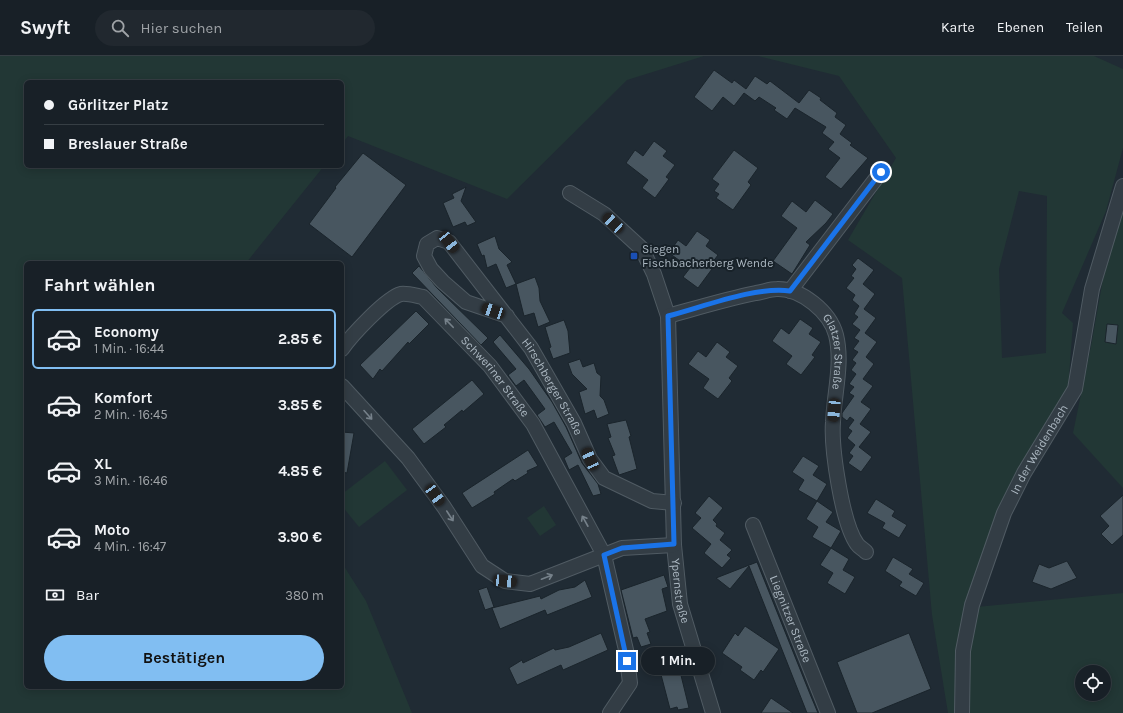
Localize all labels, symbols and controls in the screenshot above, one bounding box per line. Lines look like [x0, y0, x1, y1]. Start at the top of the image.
search box [95, 10, 375, 46]
text: Swyft [20, 17, 71, 39]
icon: search [109, 17, 131, 39]
text: Hier suchen [141, 19, 222, 37]
text: Karte [941, 19, 975, 36]
text: Ebenen [997, 19, 1044, 36]
text: Teilen [1066, 19, 1103, 36]
text: Görlitzer Platz [68, 96, 168, 114]
text: Breslauer Straße [68, 135, 188, 153]
route start [872, 163, 890, 181]
car [600, 210, 626, 236]
car [437, 229, 461, 255]
place label: Siegen Fischbacherberg Wende [642, 242, 773, 270]
marker: Siegen Fischbacherberg Wende [629, 251, 639, 261]
text: Fahrt wählen [44, 274, 156, 296]
car [480, 301, 506, 321]
street label: Glatzer Straße [820, 311, 846, 391]
one-way arrow [444, 318, 454, 328]
icon: car [46, 321, 82, 357]
text: Economy [94, 323, 159, 341]
text: 2.85 € [278, 330, 322, 348]
street label: Schweriner Straße [458, 333, 532, 419]
street label: Hirschberger Straße [519, 335, 585, 437]
text: 1 Min. · 16:44 [94, 341, 164, 356]
icon: car [46, 387, 82, 423]
text: Komfort [94, 389, 152, 407]
text: 3.85 € [278, 396, 322, 414]
car [827, 398, 841, 422]
street label: In der Weidenbach [1007, 402, 1071, 497]
text: 2 Min. · 16:45 [94, 407, 168, 422]
one-way arrow [364, 410, 373, 420]
car [580, 446, 600, 472]
icon: car [46, 453, 82, 489]
text: XL [94, 455, 112, 473]
text: 4.85 € [278, 462, 322, 480]
text: 3 Min. · 16:46 [94, 473, 168, 488]
car [423, 482, 447, 508]
one-way arrow [446, 510, 454, 521]
one-way arrow [581, 515, 589, 527]
icon: car [46, 519, 82, 555]
text: Moto [94, 521, 130, 539]
text: 3.90 € [278, 528, 322, 546]
text: 4 Min. · 16:47 [94, 539, 166, 554]
street label: Ypernstraße [668, 558, 692, 625]
one-way arrow [540, 573, 552, 581]
street label: Liegnitzer Straße [767, 573, 814, 665]
car [493, 574, 517, 588]
icon: cash [44, 584, 66, 606]
text: Bar [76, 586, 99, 604]
text: 380 m [285, 588, 324, 603]
button: Bestätigen [44, 635, 324, 681]
callout: 1 Min. [641, 647, 715, 675]
route end [618, 652, 636, 670]
text: 1 Min. [661, 653, 695, 668]
map controls [1075, 665, 1111, 701]
button: locate [1075, 665, 1111, 701]

